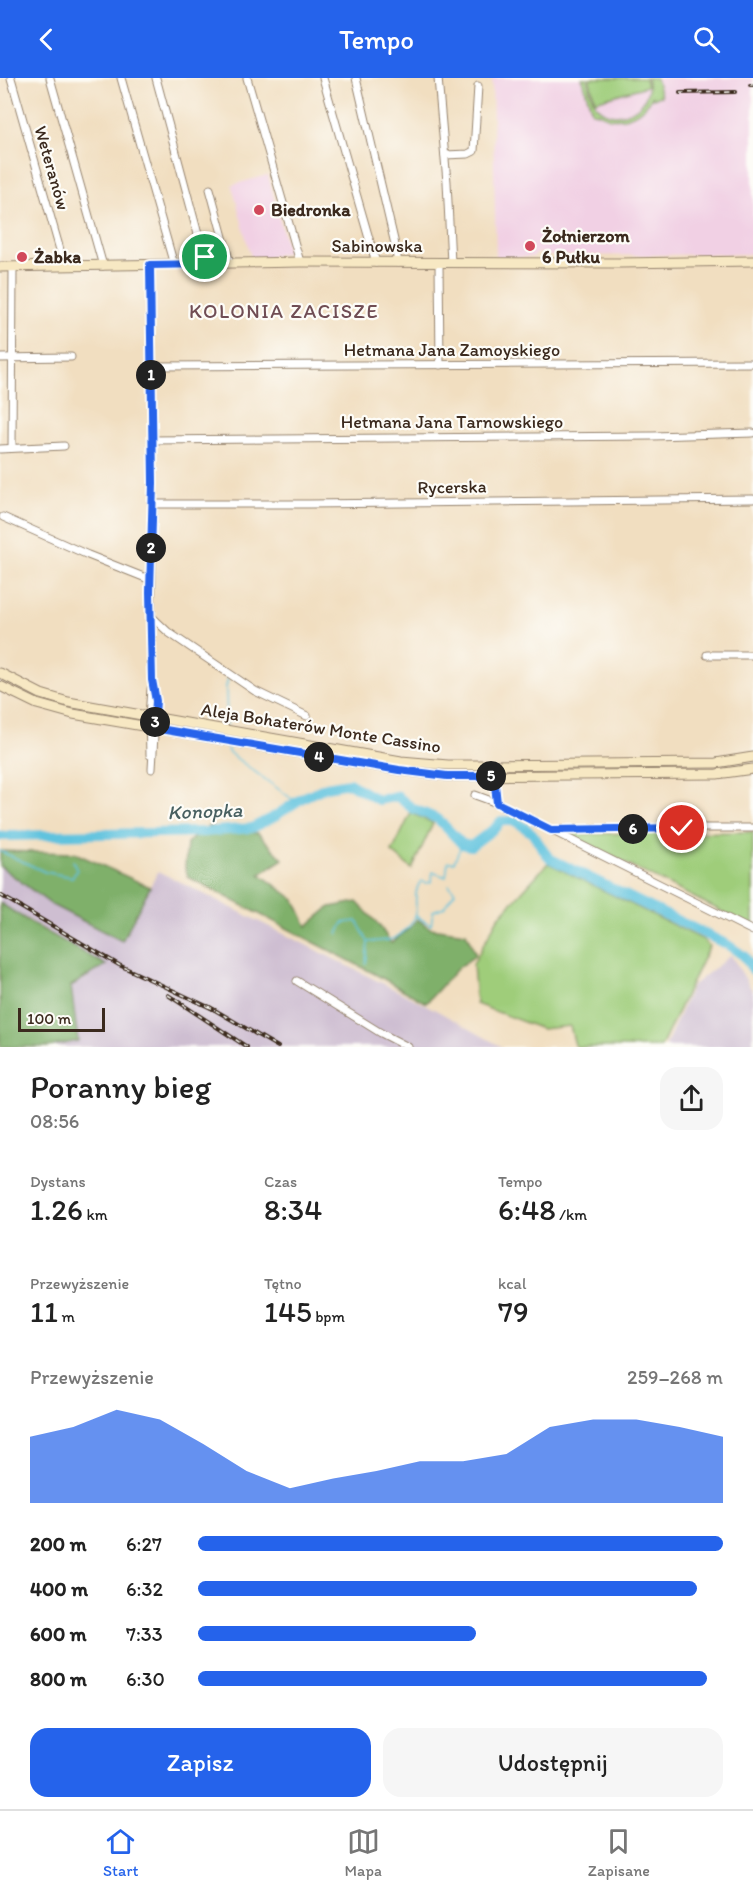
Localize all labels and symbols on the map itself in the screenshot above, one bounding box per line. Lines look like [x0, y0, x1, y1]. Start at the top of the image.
street label: Weteranów [30, 123, 74, 213]
place label: Biedronka [271, 199, 351, 221]
marker: Biedronka [252, 203, 266, 217]
place label: Żołnierzom 6 Pułku [542, 225, 630, 268]
pin [179, 231, 230, 282]
street label: Sabinowska [331, 235, 423, 257]
marker: Żołnierzom 6 Pułku [523, 239, 537, 253]
place label: Żabka [34, 246, 81, 268]
marker: Żabka [15, 250, 29, 264]
district label: KOLONIA ZACISZE [189, 299, 379, 323]
street label: Hetmana Jana Zamoyskiego [344, 339, 560, 361]
pin: 1 [136, 360, 166, 390]
street label: Hetmana Jana Tarnowskiego [341, 411, 563, 433]
street label: Rycerska [417, 475, 487, 499]
pin: 2 [136, 533, 166, 563]
street label: Aleja Bohaterów Monte Cassino [199, 698, 443, 758]
pin: 3 [140, 707, 170, 737]
pin: 4 [304, 742, 334, 772]
pin: 5 [476, 761, 506, 791]
water label: Konopka [167, 798, 243, 824]
pin [656, 802, 707, 853]
pin: 6 [618, 814, 648, 844]
scale bar [18, 1005, 105, 1032]

